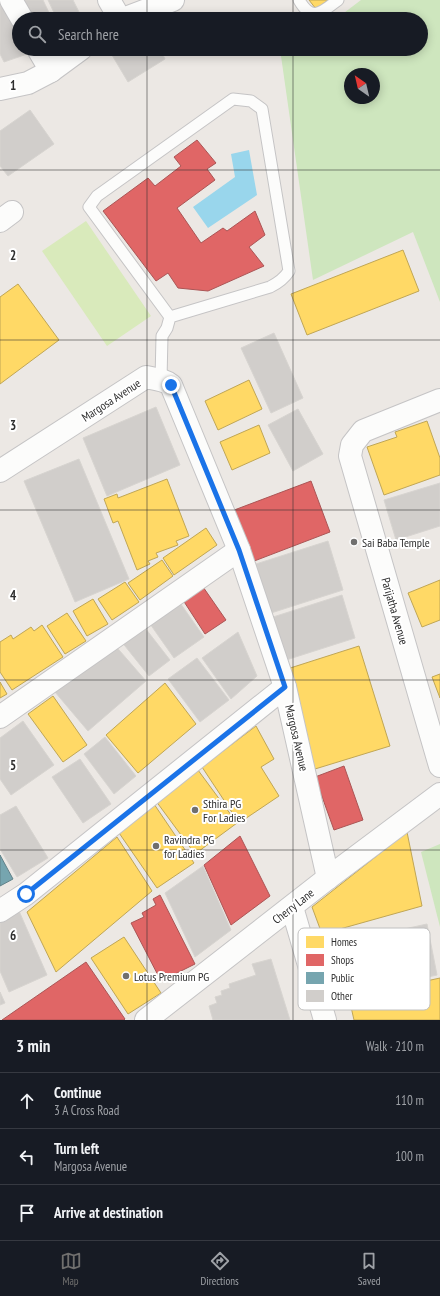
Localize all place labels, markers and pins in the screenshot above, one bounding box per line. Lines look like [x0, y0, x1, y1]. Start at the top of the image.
place label: Sai Baba Temple [362, 535, 430, 550]
marker: Sai Baba Temple [349, 537, 359, 547]
place label: Sthira PG For Ladies [203, 796, 245, 825]
marker: Sthira PG For Ladies [190, 805, 200, 815]
place label: Ravindra PG for Ladies [164, 832, 214, 861]
marker: Ravindra PG for Ladies [151, 841, 161, 851]
place label: Lotus Premium PG [134, 969, 209, 984]
marker: Lotus Premium PG [121, 971, 131, 981]

